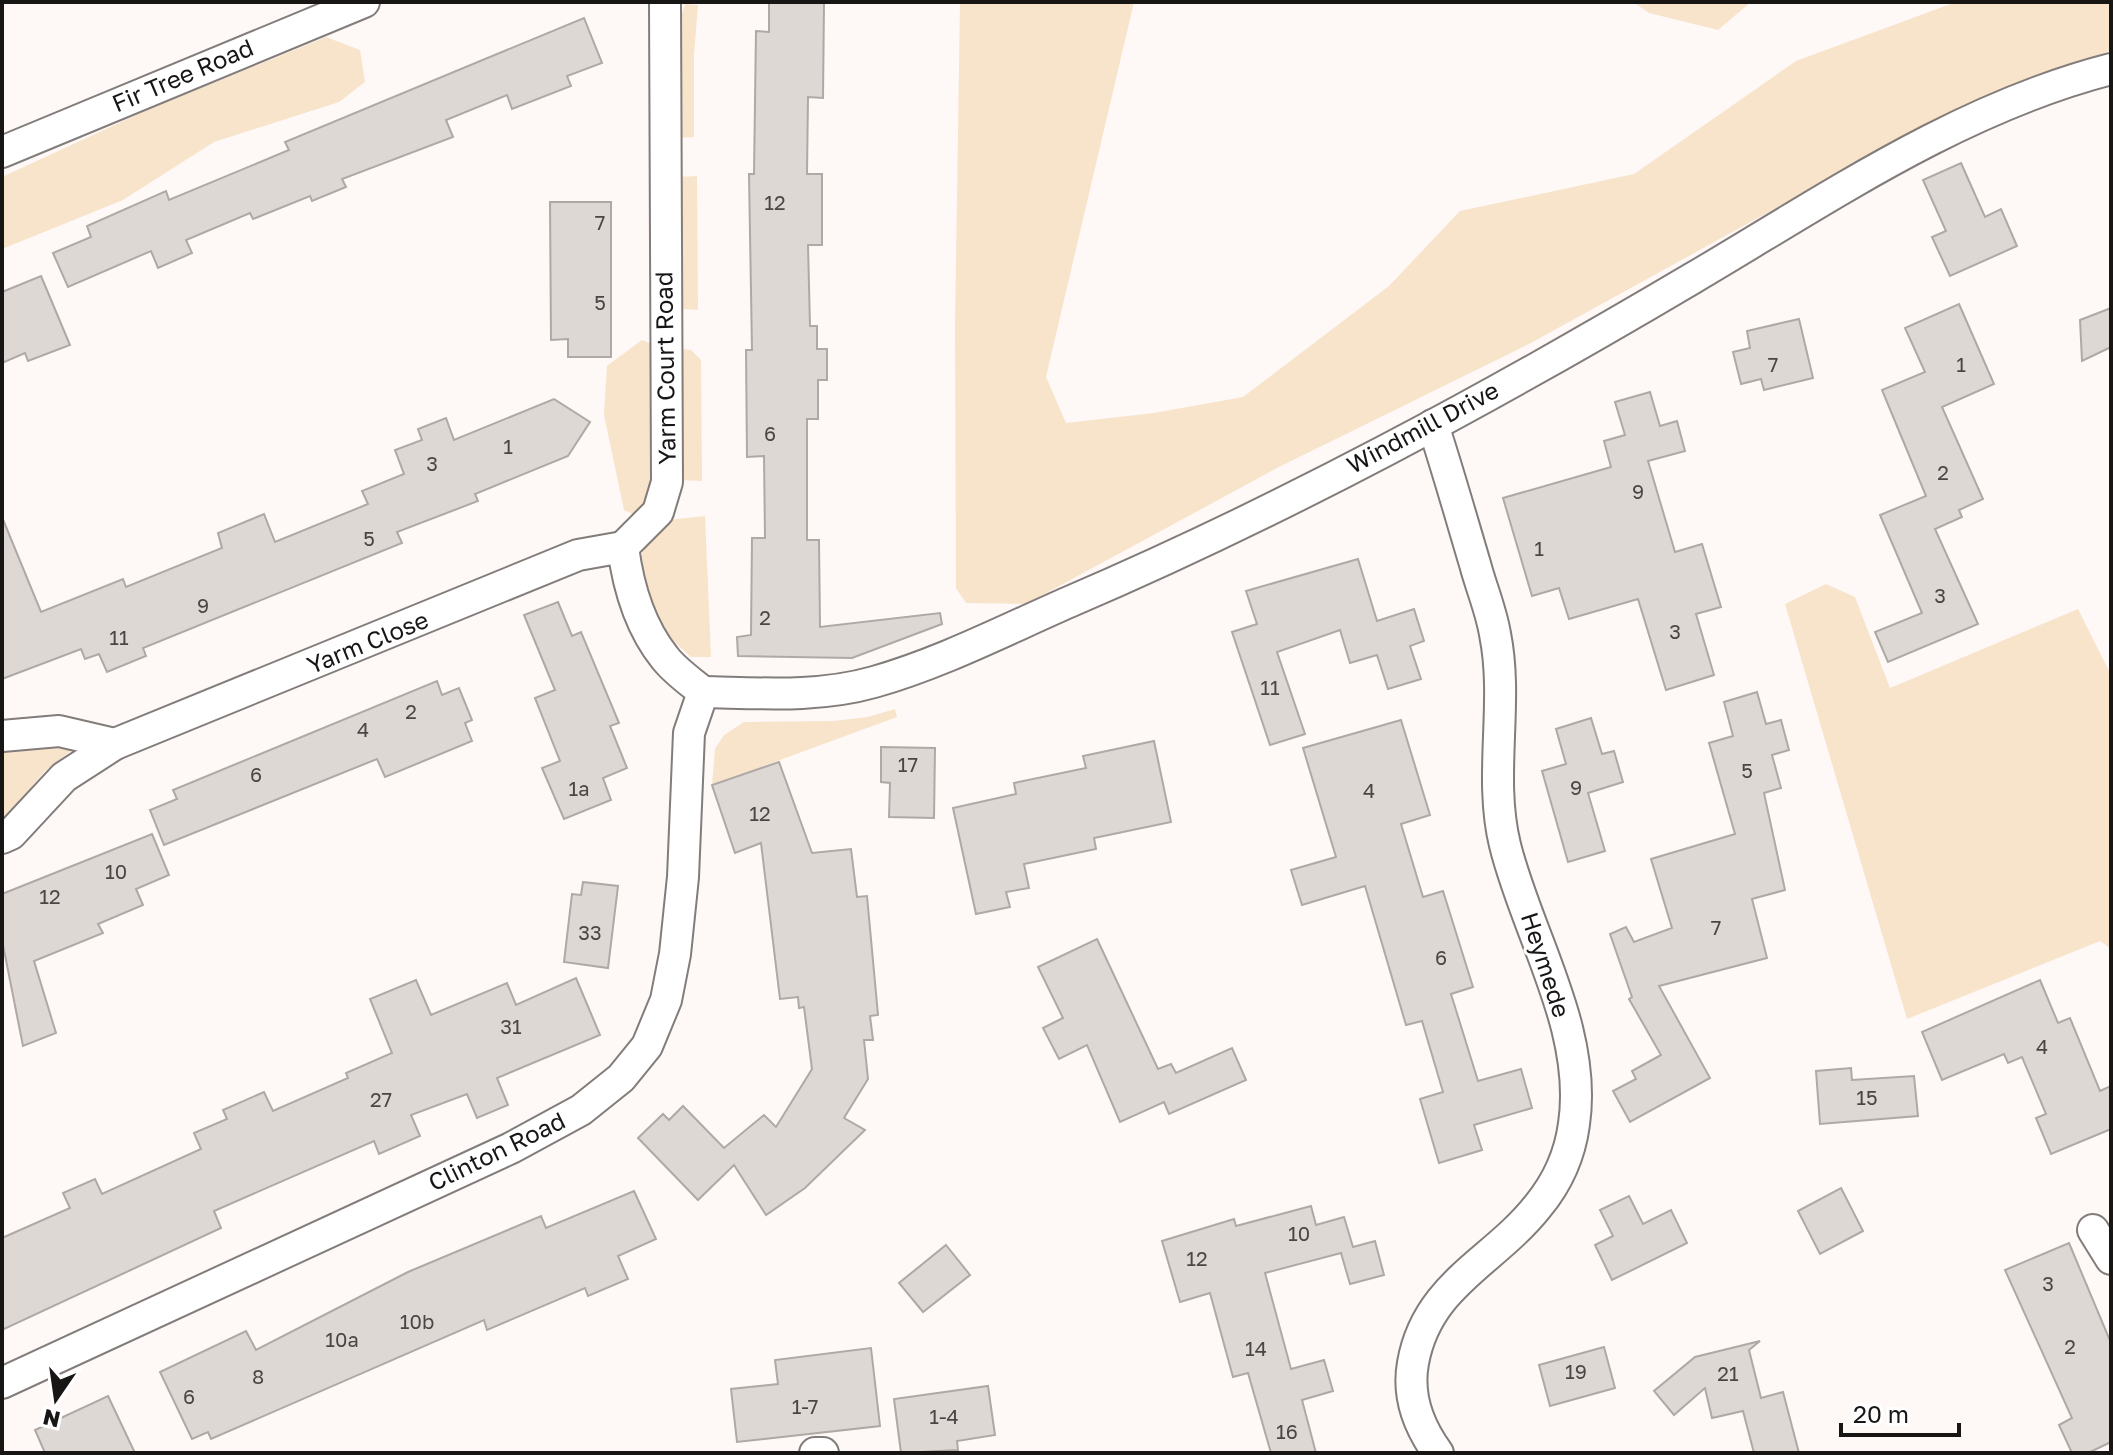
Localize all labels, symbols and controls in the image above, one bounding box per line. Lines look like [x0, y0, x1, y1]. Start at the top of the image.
street label: Fir Tree Road [107, 32, 257, 117]
house number: 12 [764, 190, 786, 214]
house number: 7 [595, 210, 605, 234]
street label: Yarm Court Road [648, 271, 681, 465]
house number: 5 [594, 290, 606, 314]
house number: 7 [1768, 352, 1778, 376]
house number: 1 [1956, 352, 1966, 376]
street label: Windmill Drive [1342, 375, 1503, 479]
house number: 6 [764, 421, 776, 445]
house number: 1 [503, 434, 513, 458]
house number: 3 [426, 451, 438, 475]
house number: 2 [1937, 460, 1949, 484]
house number: 9 [1632, 479, 1644, 503]
house number: 5 [363, 526, 375, 550]
house number: 1 [1534, 536, 1544, 560]
house number: 3 [1934, 583, 1946, 607]
house number: 9 [197, 593, 209, 617]
street label: Yarm Close [302, 604, 432, 679]
house number: 2 [759, 605, 771, 629]
house number: 3 [1669, 619, 1681, 643]
house number: 11 [109, 625, 129, 649]
house number: 11 [1260, 675, 1280, 699]
house number: 2 [405, 699, 417, 723]
house number: 4 [357, 717, 369, 741]
house number: 17 [898, 752, 918, 776]
house number: 5 [1741, 758, 1753, 782]
house number: 6 [250, 762, 262, 786]
house number: 9 [1570, 775, 1582, 799]
house number: 1a [569, 776, 590, 800]
house number: 4 [1363, 778, 1375, 802]
house number: 12 [749, 801, 771, 825]
house number: 10 [105, 859, 127, 883]
house number: 12 [39, 884, 61, 908]
street label: Heymede [1516, 908, 1577, 1021]
house number: 7 [1711, 915, 1721, 939]
house number: 33 [578, 920, 602, 944]
house number: 6 [1435, 945, 1447, 969]
house number: 31 [500, 1014, 522, 1038]
house number: 4 [2036, 1034, 2048, 1058]
house number: 15 [1856, 1085, 1878, 1109]
house number: 27 [370, 1087, 392, 1111]
street label: Clinton Road [423, 1105, 569, 1196]
house number: 10 [1288, 1221, 1310, 1245]
house number: 12 [1186, 1246, 1208, 1270]
house number: 3 [2042, 1271, 2054, 1295]
house number: 10b [400, 1309, 434, 1333]
house number: 10a [325, 1327, 359, 1351]
house number: 2 [2064, 1334, 2076, 1358]
house number: 14 [1245, 1336, 1267, 1360]
north arrow [16, 1359, 96, 1439]
house number: 19 [1565, 1359, 1587, 1383]
house number: 21 [1717, 1361, 1739, 1385]
house number: 8 [252, 1364, 264, 1388]
house number: 6 [183, 1384, 195, 1408]
scale bar [1841, 1387, 1959, 1437]
house number: 1-7 [792, 1394, 818, 1418]
text: 20 m [1853, 1399, 1909, 1428]
text: N [40, 1404, 63, 1434]
house number: 1-4 [929, 1404, 959, 1428]
house number: 16 [1276, 1419, 1298, 1443]

